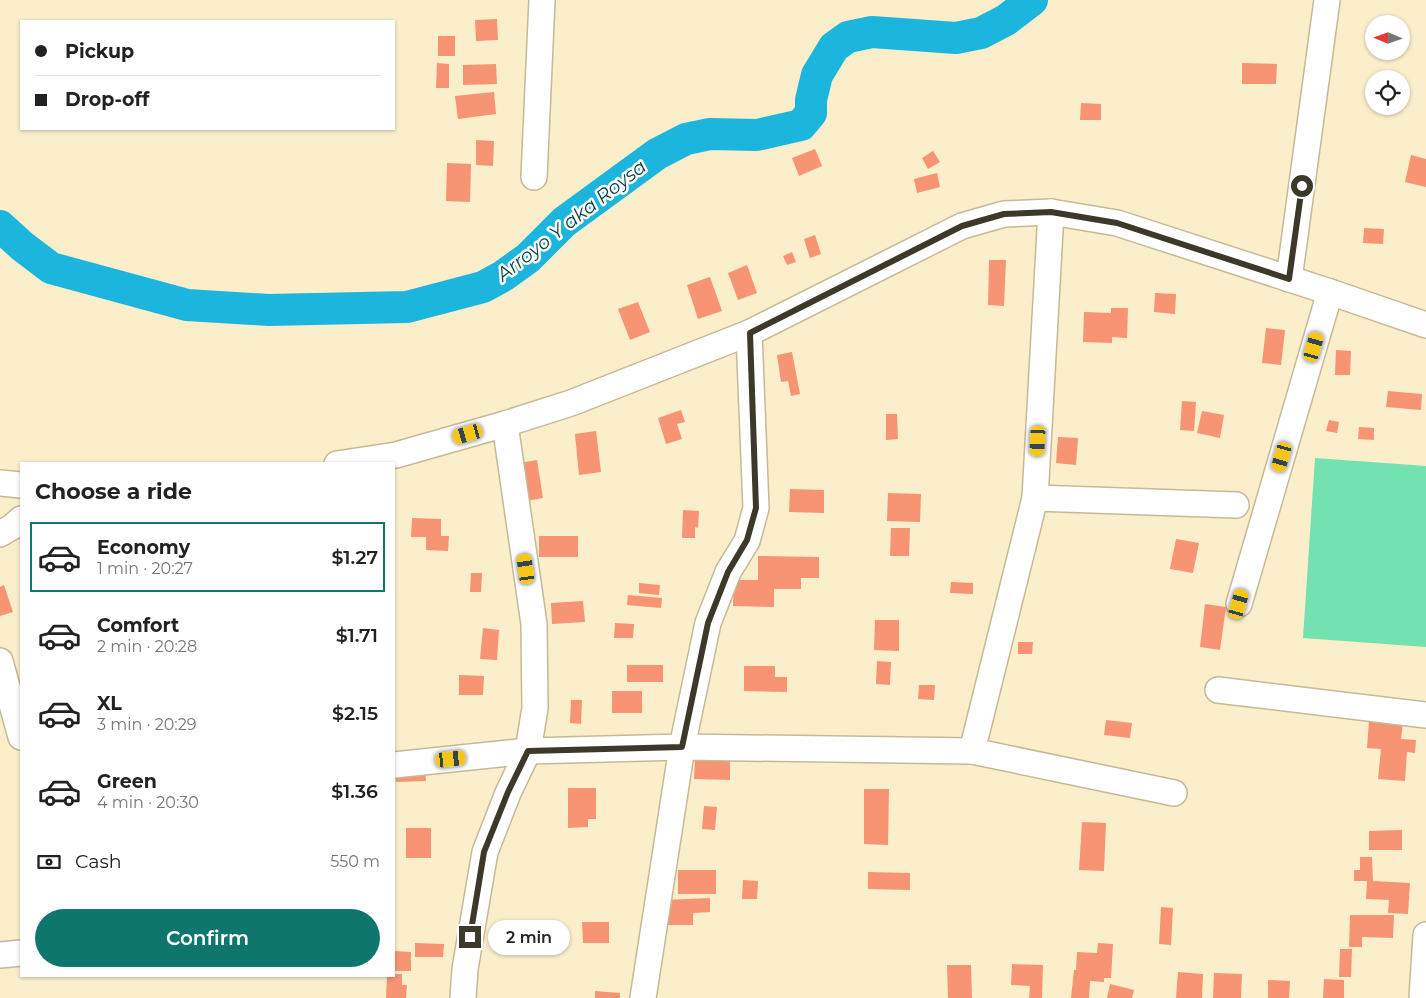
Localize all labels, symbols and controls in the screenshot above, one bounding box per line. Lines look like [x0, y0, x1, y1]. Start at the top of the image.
north arrow [1365, 15, 1410, 60]
map controls [1365, 15, 1410, 115]
text: Pickup [65, 40, 134, 63]
button: locate [1365, 70, 1410, 115]
text: Drop-off [65, 88, 149, 111]
water label: Arroyo Y aka Roysa [491, 155, 651, 287]
route start [1291, 175, 1313, 197]
car [1302, 331, 1325, 363]
car [451, 423, 484, 445]
car [1029, 426, 1046, 456]
car [1270, 441, 1293, 473]
text: Choose a ride [35, 478, 192, 505]
icon: car [37, 535, 82, 580]
text: Economy [97, 536, 190, 559]
text: $1.27 [332, 546, 378, 569]
car [516, 553, 535, 585]
text: 1 min · 20:27 [97, 559, 193, 578]
car [1227, 588, 1250, 620]
icon: car [37, 613, 82, 658]
text: Comfort [97, 614, 179, 637]
text: $1.71 [336, 624, 378, 647]
text: 2 min · 20:28 [97, 637, 197, 656]
icon: car [37, 691, 82, 736]
text: XL [97, 692, 122, 715]
text: $2.15 [332, 702, 378, 725]
text: 3 min · 20:29 [97, 715, 197, 734]
car [435, 750, 466, 768]
icon: car [37, 769, 82, 814]
text: Green [97, 770, 157, 793]
text: $1.36 [331, 780, 378, 803]
text: 4 min · 20:30 [97, 793, 199, 812]
icon: cash [35, 848, 63, 876]
text: Cash [75, 850, 122, 873]
text: 550 m [330, 852, 380, 871]
button: Confirm [35, 909, 380, 967]
callout: 2 min [488, 920, 570, 954]
route end [459, 926, 481, 948]
text: 2 min [506, 928, 552, 947]

